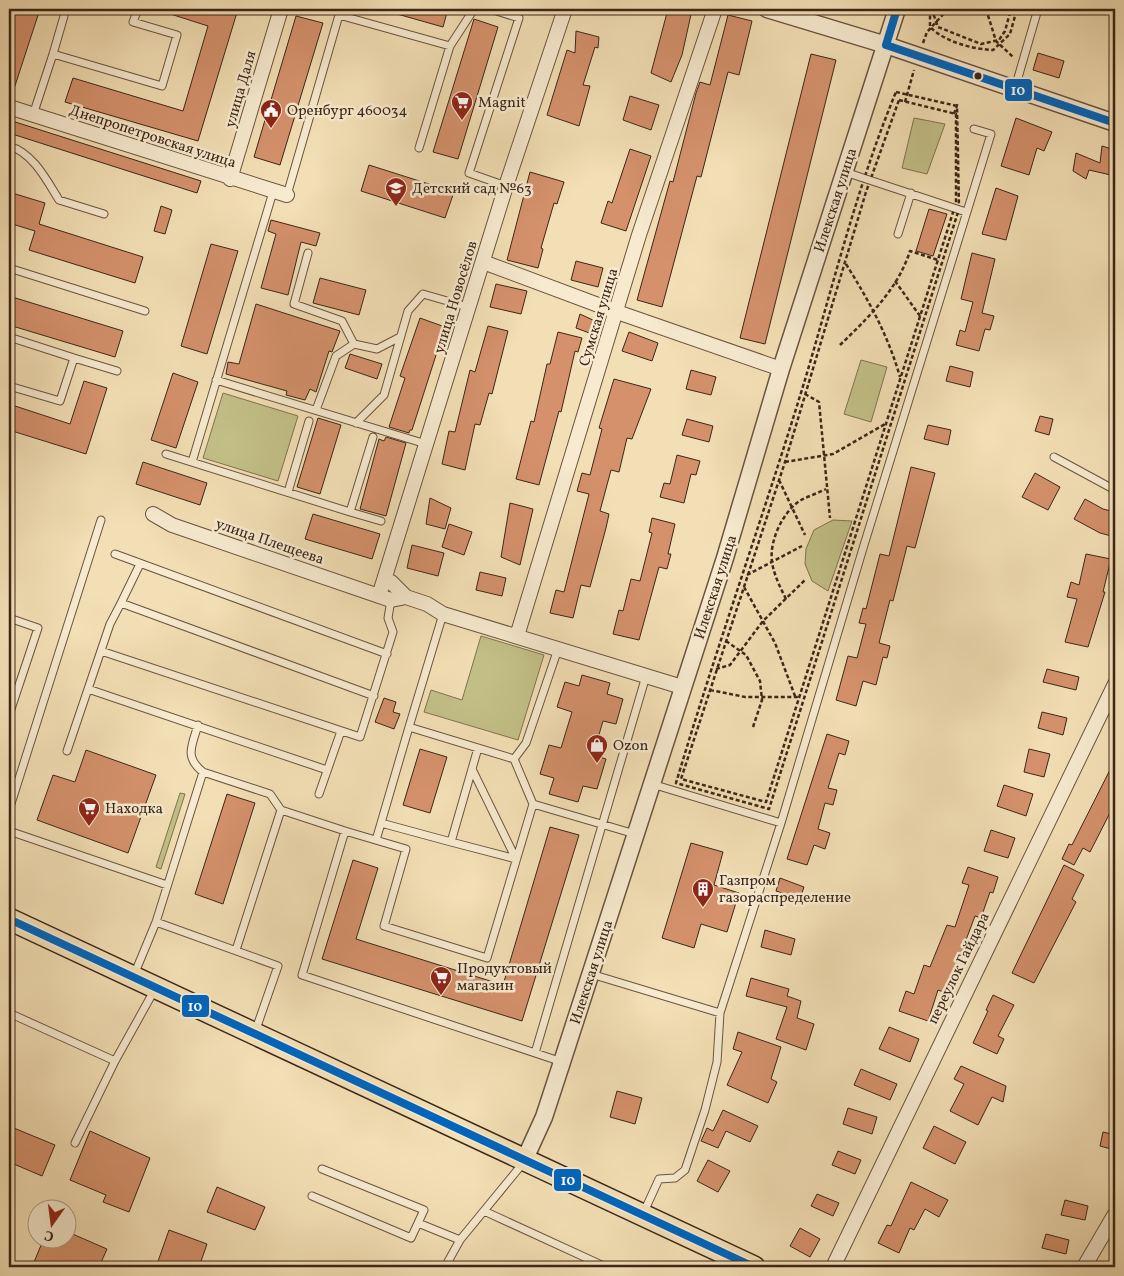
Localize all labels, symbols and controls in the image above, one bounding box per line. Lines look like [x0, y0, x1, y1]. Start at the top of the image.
street label: улица Даля [220, 48, 262, 130]
unlabelled marker [973, 71, 983, 81]
line badge: 10 [1004, 78, 1033, 102]
text: 10 [1011, 82, 1025, 101]
supermarket icon: Magnit [450, 90, 474, 121]
place label: Magnit [478, 93, 526, 114]
public building icon: Оренбург 460034 [259, 98, 283, 129]
street label: Днепропетровская улица [66, 101, 239, 174]
place label: Оренбург 460034 [287, 101, 407, 122]
street label: Илекская улица [810, 146, 863, 255]
school or university icon: Детский сад №63 [384, 176, 408, 207]
place label: Детский сад №63 [412, 179, 532, 200]
street label: улица Новосёлов [429, 238, 484, 357]
street label: Сумская улица [575, 266, 624, 369]
street label: улица Плещеева [212, 514, 327, 571]
street label: Илекская улица [690, 533, 743, 642]
shop icon: Ozon [585, 733, 609, 764]
place label: Ozon [613, 736, 648, 757]
supermarket icon: Находка [77, 796, 101, 827]
place label: Находка [105, 799, 163, 820]
place label: Газпром газораспределение [719, 871, 851, 909]
building icon: Газпром газораспределение [691, 877, 715, 908]
street label: переулок Гайдара [923, 909, 996, 1028]
street label: Илекская улица [566, 918, 619, 1027]
place label: Продуктовый магазин [457, 959, 552, 997]
supermarket icon: Продуктовый магазин [429, 965, 453, 996]
line badge: 10 [181, 994, 210, 1018]
text: 10 [188, 998, 202, 1017]
line badge: 10 [553, 1168, 582, 1192]
text: 10 [561, 1172, 575, 1191]
north arrow [28, 1198, 78, 1248]
text: С [43, 1225, 56, 1245]

